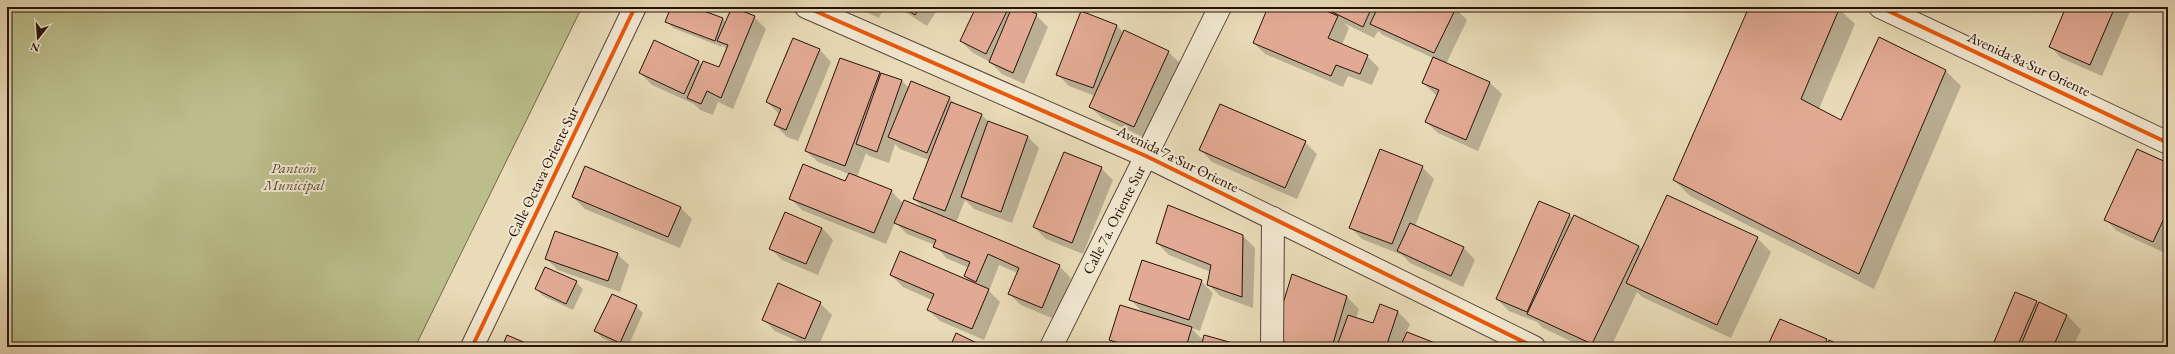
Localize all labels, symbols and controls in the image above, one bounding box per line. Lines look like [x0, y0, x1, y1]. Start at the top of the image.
north arrow [18, 18, 58, 58]
street label: Avenida 8a Sur Oriente [1964, 26, 2094, 100]
text: N [29, 40, 41, 56]
street label: Calle Octava Oriente Sur [503, 103, 583, 240]
street label: Avenida 7a Sur Oriente [1113, 120, 1242, 196]
park label: Panteón Municipal [262, 158, 325, 194]
street label: Calle 7a. Oriente Sur [1078, 162, 1149, 277]

